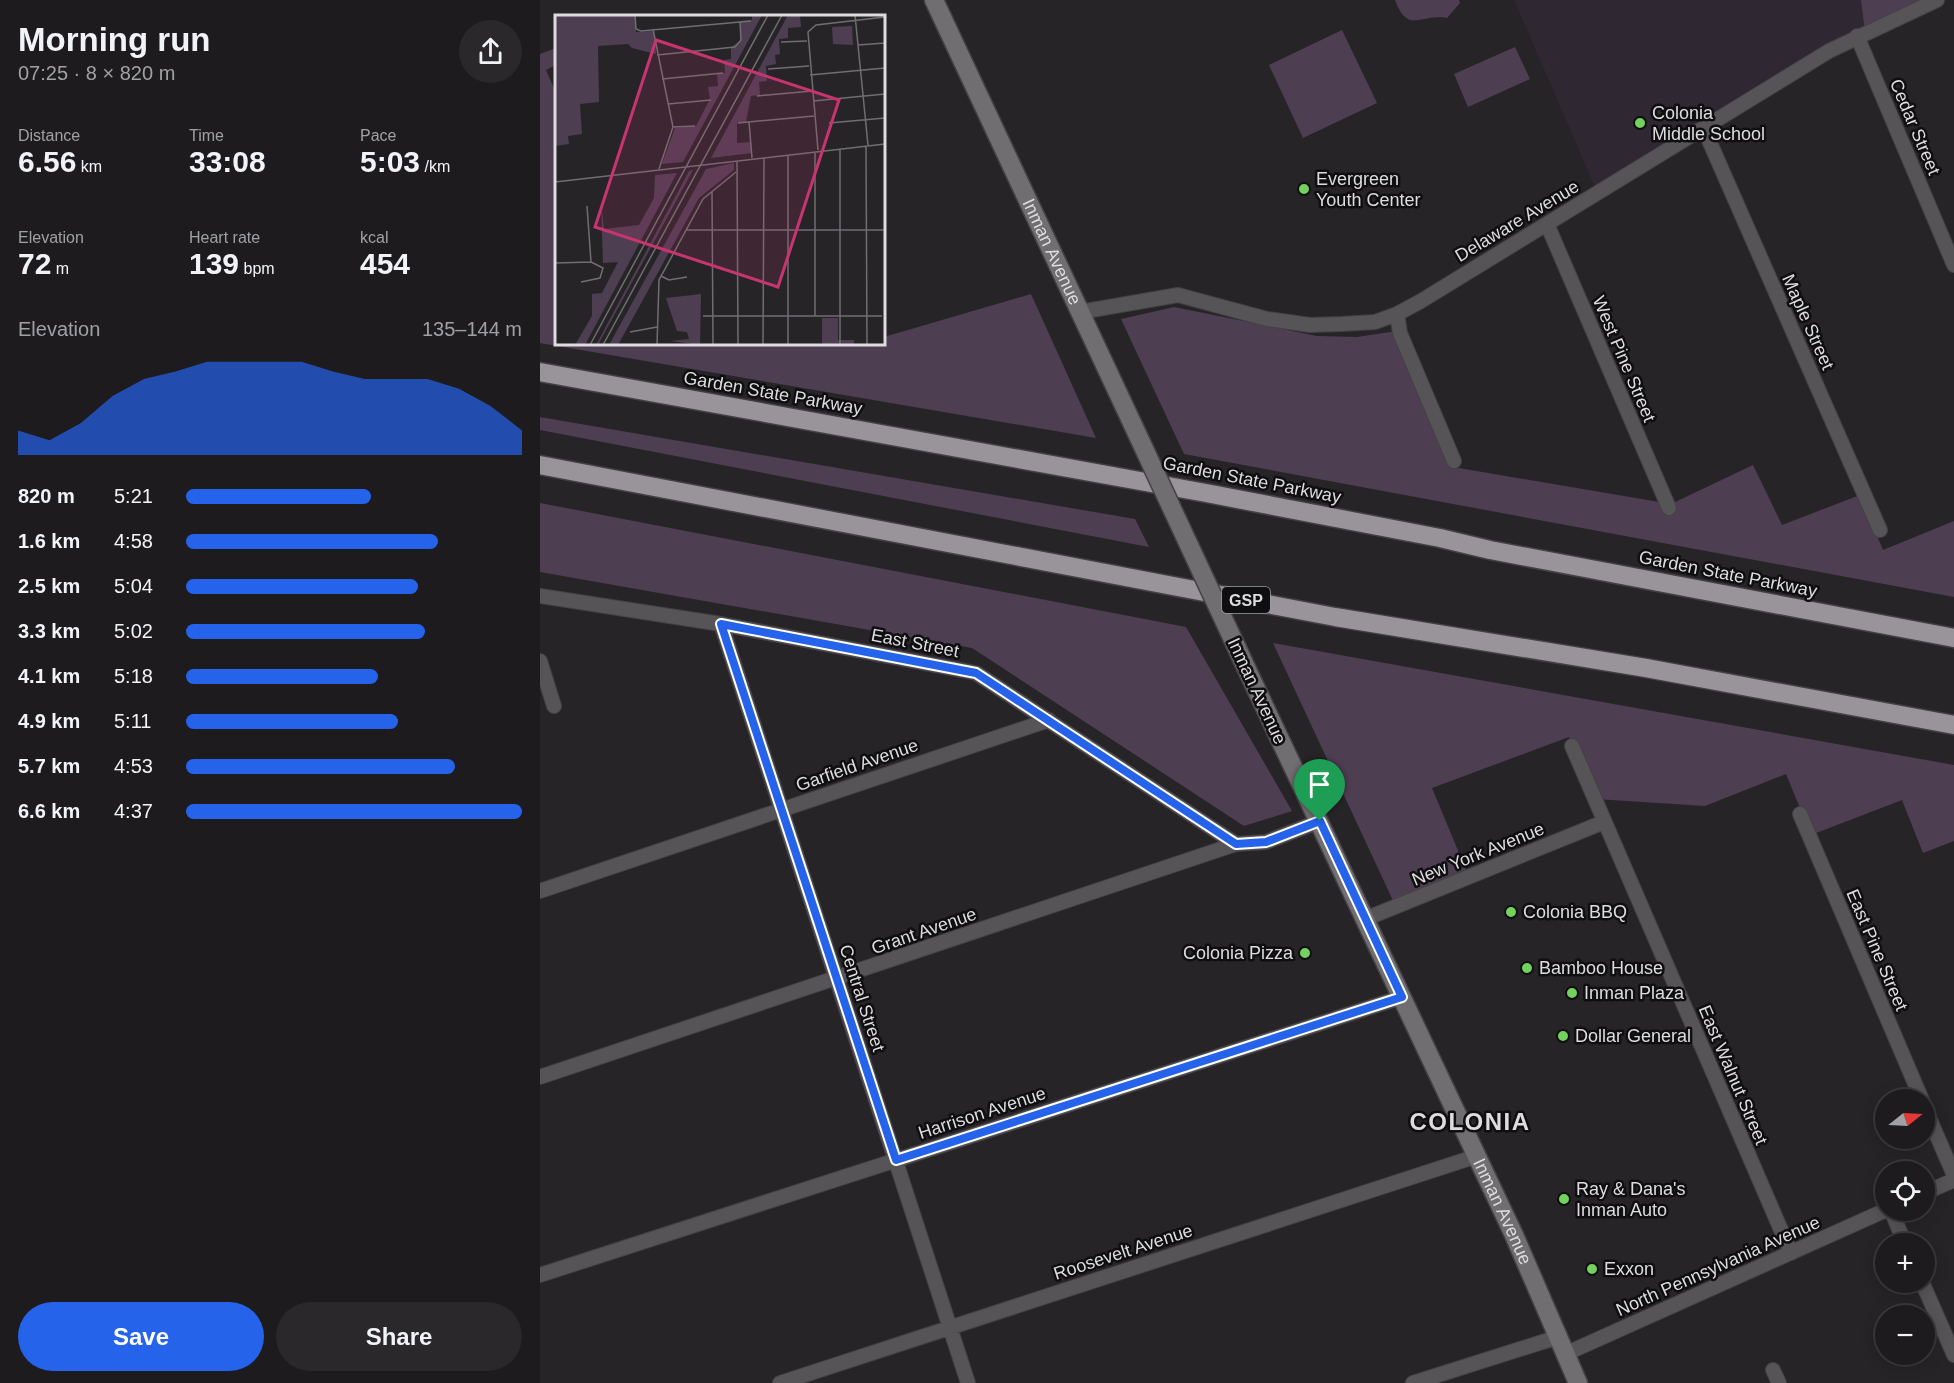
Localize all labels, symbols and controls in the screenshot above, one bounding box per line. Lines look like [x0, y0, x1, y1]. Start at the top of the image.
inset map [555, 15, 885, 345]
button: share [459, 20, 522, 83]
text: Morning run [18, 21, 210, 58]
text: 07:25 · 8 × 820 m [18, 62, 175, 84]
street label: Cedar Street [1886, 76, 1944, 178]
place label: Colonia Middle School [1652, 103, 1765, 144]
marker: Colonia Middle School [1633, 116, 1647, 130]
text: Distance [18, 127, 80, 144]
text: Time [189, 127, 224, 144]
text: Pace [360, 127, 396, 144]
text: 6.56 [18, 145, 76, 178]
text: 33:08 [189, 145, 266, 178]
text: 5:03 [360, 145, 420, 178]
text: km [76, 158, 102, 175]
text: /km [420, 158, 450, 175]
place label: Evergreen Youth Center [1316, 169, 1420, 210]
street label: Delaware Avenue [1452, 176, 1582, 266]
marker: Evergreen Youth Center [1297, 182, 1311, 196]
street label: Inman Avenue [1018, 196, 1085, 308]
text: Elevation [18, 229, 84, 246]
text: Heart rate [189, 229, 260, 246]
text: kcal [360, 229, 388, 246]
text: 72 [18, 247, 51, 280]
text: 139 [189, 247, 239, 280]
text: 454 [360, 247, 410, 280]
text: m [51, 260, 69, 277]
text: bpm [239, 260, 275, 277]
street label: Maple Street [1778, 271, 1838, 373]
street label: West Pine Street [1588, 293, 1660, 425]
text: Elevation [18, 318, 100, 340]
text: 135–144 m [422, 318, 522, 340]
street label: Garden State Parkway [682, 367, 864, 419]
street label: Garden State Parkway [1161, 453, 1343, 507]
text: 820 m [18, 485, 75, 507]
text: 5:21 [114, 485, 153, 507]
text: 1.6 km [18, 530, 80, 552]
text: 4:58 [114, 530, 153, 552]
street label: Garden State Parkway [1637, 547, 1819, 601]
text: 2.5 km [18, 575, 80, 597]
text: 5:04 [114, 575, 153, 597]
road number: GSP [1222, 587, 1270, 613]
text: 3.3 km [18, 620, 80, 642]
text: 5:02 [114, 620, 153, 642]
street label: East Street [869, 625, 961, 661]
street label: Inman Avenue [1224, 635, 1290, 747]
text: 4.1 km [18, 665, 80, 687]
text: 5:18 [114, 665, 153, 687]
text: 4.9 km [18, 710, 80, 732]
text: 5:11 [114, 710, 151, 732]
street label: Garfield Avenue [793, 735, 921, 795]
text: 5.7 km [18, 755, 80, 777]
text: 4:53 [114, 755, 153, 777]
pin [1294, 759, 1345, 821]
icon: arrive [1303, 768, 1336, 801]
text: 6.6 km [18, 800, 80, 822]
text: 4:37 [114, 800, 153, 822]
street label: New York Avenue [1409, 818, 1547, 890]
street label: East Pine Street [1842, 886, 1912, 1014]
place label: Colonia BBQ [1523, 902, 1627, 922]
street label: Grant Avenue [869, 904, 979, 958]
marker: Colonia BBQ [1504, 905, 1518, 919]
street label: Central Street [835, 942, 889, 1054]
place label: Colonia Pizza [1183, 943, 1294, 963]
marker: Colonia Pizza [1298, 946, 1312, 960]
place label: Bamboo House [1539, 958, 1663, 978]
marker: Bamboo House [1520, 961, 1534, 975]
place label: Inman Plaza [1584, 983, 1685, 1003]
marker: Inman Plaza [1565, 986, 1579, 1000]
street label: East Walnut Street [1695, 1002, 1771, 1148]
place label: Dollar General [1575, 1026, 1691, 1046]
marker: Dollar General [1556, 1029, 1570, 1043]
street label: Harrison Avenue [916, 1083, 1048, 1143]
north arrow [1875, 1089, 1935, 1149]
map controls [1875, 1089, 1935, 1365]
district label: COLONIA [1409, 1108, 1531, 1135]
street label: Inman Avenue [1469, 1155, 1536, 1268]
button: locate [1875, 1161, 1935, 1221]
place label: Ray & Dana's Inman Auto [1576, 1179, 1686, 1220]
marker: Ray & Dana's Inman Auto [1557, 1192, 1571, 1206]
street label: North Pennsylvania Avenue [1613, 1212, 1823, 1320]
street label: Roosevelt Avenue [1051, 1220, 1195, 1284]
button: + [1875, 1233, 1935, 1293]
place label: Exxon [1604, 1259, 1654, 1279]
marker: Exxon [1585, 1262, 1599, 1276]
button: Save [18, 1302, 264, 1371]
button: Share [276, 1302, 522, 1371]
button: − [1875, 1305, 1935, 1365]

